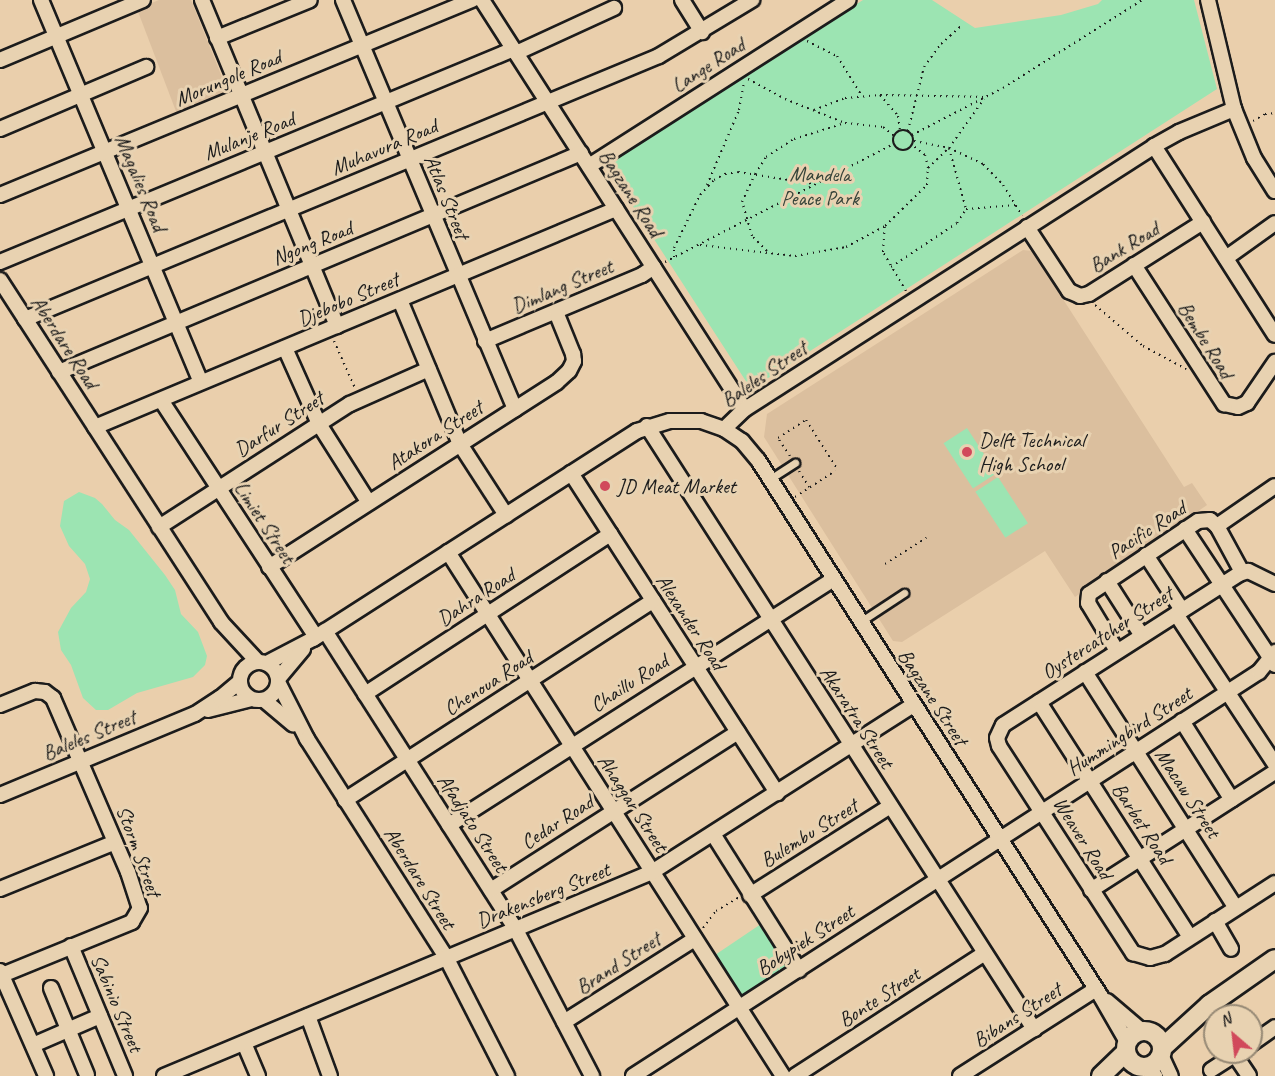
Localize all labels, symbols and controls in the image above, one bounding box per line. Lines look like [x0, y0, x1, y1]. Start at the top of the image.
street label: Lange Road [667, 32, 749, 98]
street label: Morungole Road [171, 44, 285, 112]
street label: Mulanje Road [200, 106, 298, 166]
street label: Muhavura Road [327, 113, 441, 181]
street label: Magalies Road [109, 131, 173, 235]
street label: Bagzane Road [593, 145, 669, 241]
street label: Atlas Street [419, 151, 475, 243]
park label: Mandela Peace Park [781, 161, 859, 211]
street label: Ngong Road [268, 215, 356, 271]
street label: Bank Road [1084, 216, 1164, 278]
street label: Dimlang Street [507, 253, 617, 319]
street label: Djebobo Street [294, 266, 402, 332]
street label: Aberdare Road [26, 291, 104, 393]
street label: Bembe Road [1173, 297, 1239, 383]
street label: Baleles Street [716, 335, 812, 413]
street label: Darfur Street [230, 386, 328, 462]
street label: Atakora Street [383, 395, 487, 475]
place label: Delft Technical High School [979, 427, 1084, 477]
marker: Delft Technical High School [960, 445, 974, 459]
place label: JD Meat Market [617, 473, 736, 499]
street label: Limiet Street [229, 476, 301, 568]
marker: JD Meat Market [598, 479, 612, 493]
street label: Pacific Road [1104, 496, 1190, 564]
street label: Dahra Road [433, 563, 519, 631]
street label: Alexander Road [651, 569, 731, 675]
street label: Oystercatcher Street [1037, 581, 1177, 685]
street label: Bagzane Street [893, 644, 973, 750]
street label: Chenoua Road [439, 645, 537, 721]
street label: Chaillu Road [585, 649, 673, 717]
street label: Akaratra Street [814, 661, 900, 773]
street label: Hummingbird Street [1061, 681, 1197, 781]
street label: Baleles Street [39, 704, 139, 766]
street label: Macaw Street [1150, 743, 1226, 843]
street label: Ahaggar Street [592, 750, 674, 856]
street label: Afadjato Street [432, 769, 514, 877]
street label: Barbet Road [1107, 778, 1177, 868]
street label: Cedar Road [516, 789, 598, 855]
street label: Weaver Road [1048, 792, 1118, 884]
street label: Bulembu Street [756, 793, 862, 873]
street label: Storm Street [111, 802, 167, 900]
street label: Aberdare Street [379, 822, 461, 934]
street label: Drakensberg Street [473, 857, 613, 933]
street label: Bobypiek Street [751, 899, 859, 981]
street label: Brand Street [571, 926, 665, 1000]
street label: Sabinio Street [85, 950, 149, 1056]
street label: Bonte Street [833, 961, 925, 1033]
street label: Bibans Street [968, 977, 1066, 1053]
north arrow [1203, 1004, 1263, 1064]
text: N [1216, 1009, 1235, 1031]

